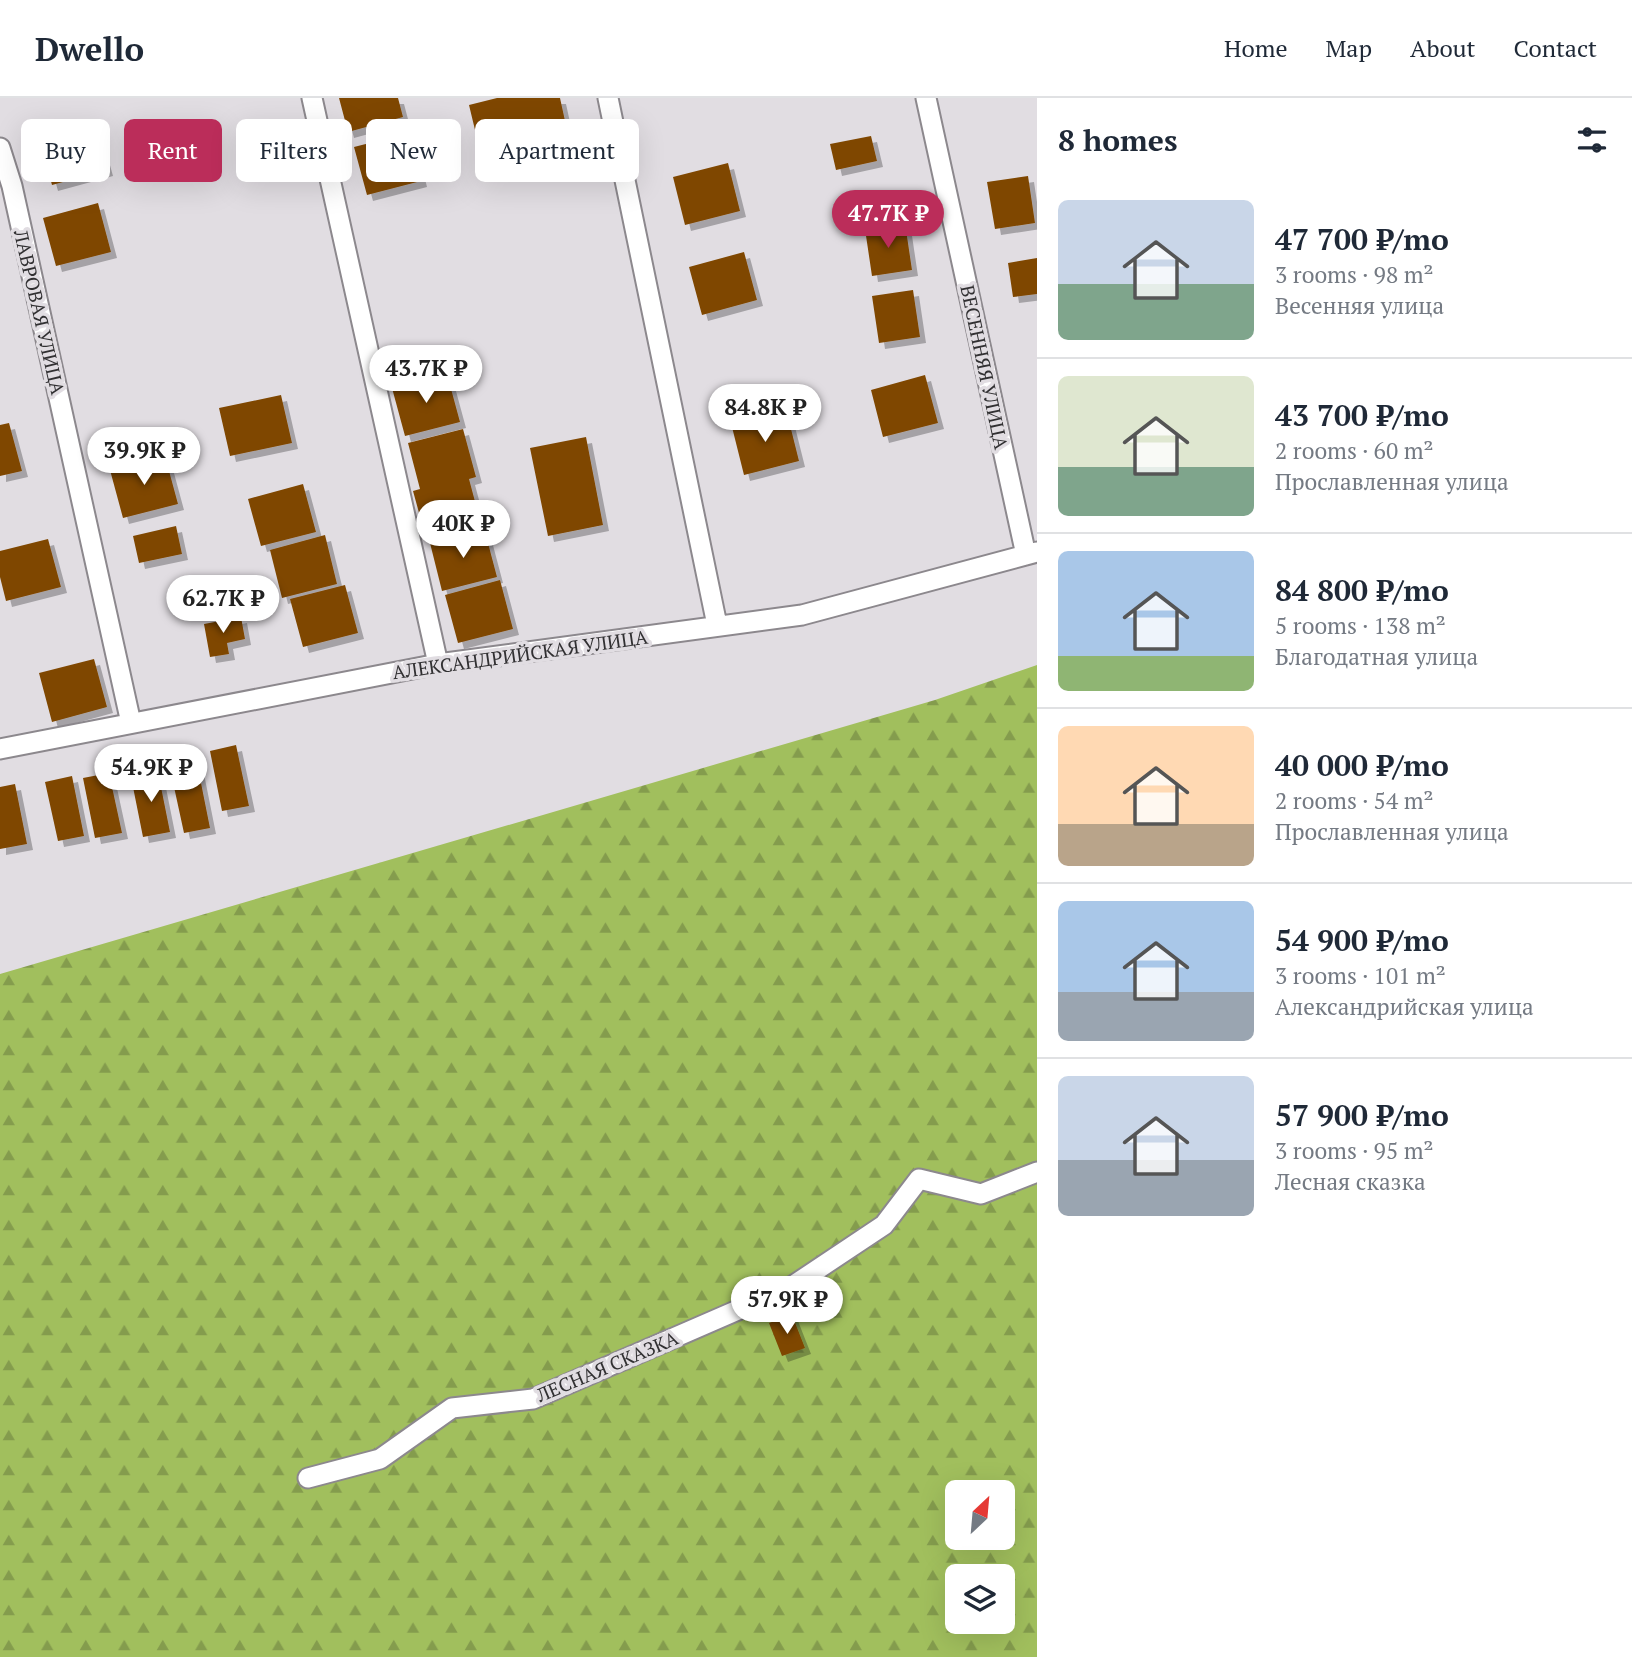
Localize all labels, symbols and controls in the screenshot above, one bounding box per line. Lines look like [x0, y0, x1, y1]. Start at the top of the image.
text: Dwello [35, 27, 144, 70]
text: Home [1224, 32, 1288, 64]
text: Map [1326, 32, 1372, 64]
text: About [1410, 32, 1476, 64]
text: Contact [1514, 32, 1597, 64]
chip: Buy [21, 119, 110, 182]
chip: Rent [124, 119, 222, 182]
chip: Filters [236, 119, 352, 182]
chip: New [366, 119, 461, 182]
chip: Apartment [475, 119, 639, 182]
text: 8 homes [1058, 120, 1177, 160]
icon: filters [1573, 121, 1611, 159]
pin: 47.7K ₽ [823, 190, 953, 250]
text: 47.7K ₽ [848, 197, 928, 228]
text: 47 700 ₽/mo [1275, 219, 1449, 259]
street label: ЛАВРОВАЯ УЛИЦА [9, 226, 71, 397]
icon: home [1114, 228, 1198, 312]
text: 3 rooms · 98 m² [1275, 259, 1434, 290]
street label: ВЕСЕННЯЯ УЛИЦА [955, 283, 1015, 451]
text: Весенняя улица [1275, 290, 1444, 321]
pin: 43.7K ₽ [361, 345, 491, 405]
text: 43.7K ₽ [385, 352, 467, 383]
pin: 84.8K ₽ [700, 384, 830, 444]
text: 84.8K ₽ [724, 391, 806, 422]
text: 43 700 ₽/mo [1275, 395, 1449, 435]
icon: home [1114, 404, 1198, 488]
pin: 39.9K ₽ [79, 428, 209, 487]
text: 39.9K ₽ [103, 434, 185, 465]
text: 2 rooms · 60 m² [1275, 435, 1434, 466]
text: Прославленная улица [1275, 466, 1509, 497]
pin: 40K ₽ [414, 500, 512, 560]
text: 40K ₽ [432, 507, 494, 538]
text: 84 800 ₽/mo [1275, 570, 1449, 610]
pin: 62.7K ₽ [158, 575, 288, 635]
icon: home [1114, 579, 1198, 663]
text: 62.7K ₽ [182, 582, 264, 613]
text: 5 rooms · 138 m² [1275, 610, 1446, 641]
street label: АЛЕКСАНДРИЙСКАЯ УЛИЦА [391, 624, 649, 684]
text: Благодатная улица [1275, 641, 1478, 672]
pin: 54.9K ₽ [86, 744, 216, 804]
text: 40 000 ₽/mo [1275, 745, 1449, 785]
text: 54.9K ₽ [110, 751, 192, 782]
icon: home [1114, 754, 1198, 838]
text: 2 rooms · 54 m² [1275, 785, 1434, 816]
text: Прославленная улица [1275, 816, 1509, 847]
text: 54 900 ₽/mo [1275, 920, 1449, 960]
icon: home [1114, 929, 1198, 1013]
text: 3 rooms · 101 m² [1275, 960, 1446, 991]
text: Александрийская улица [1275, 991, 1534, 1022]
text: 57 900 ₽/mo [1275, 1095, 1449, 1135]
icon: home [1114, 1104, 1198, 1188]
text: 3 rooms · 95 m² [1275, 1135, 1434, 1166]
text: Лесная сказка [1275, 1166, 1426, 1197]
pin: 57.9K ₽ [722, 1276, 852, 1336]
text: 57.9K ₽ [747, 1283, 827, 1314]
street label: ЛЕСНАЯ СКАЗКА [531, 1325, 682, 1408]
north arrow [945, 1480, 1015, 1550]
map controls [945, 1480, 1015, 1634]
button: layers [945, 1564, 1015, 1634]

